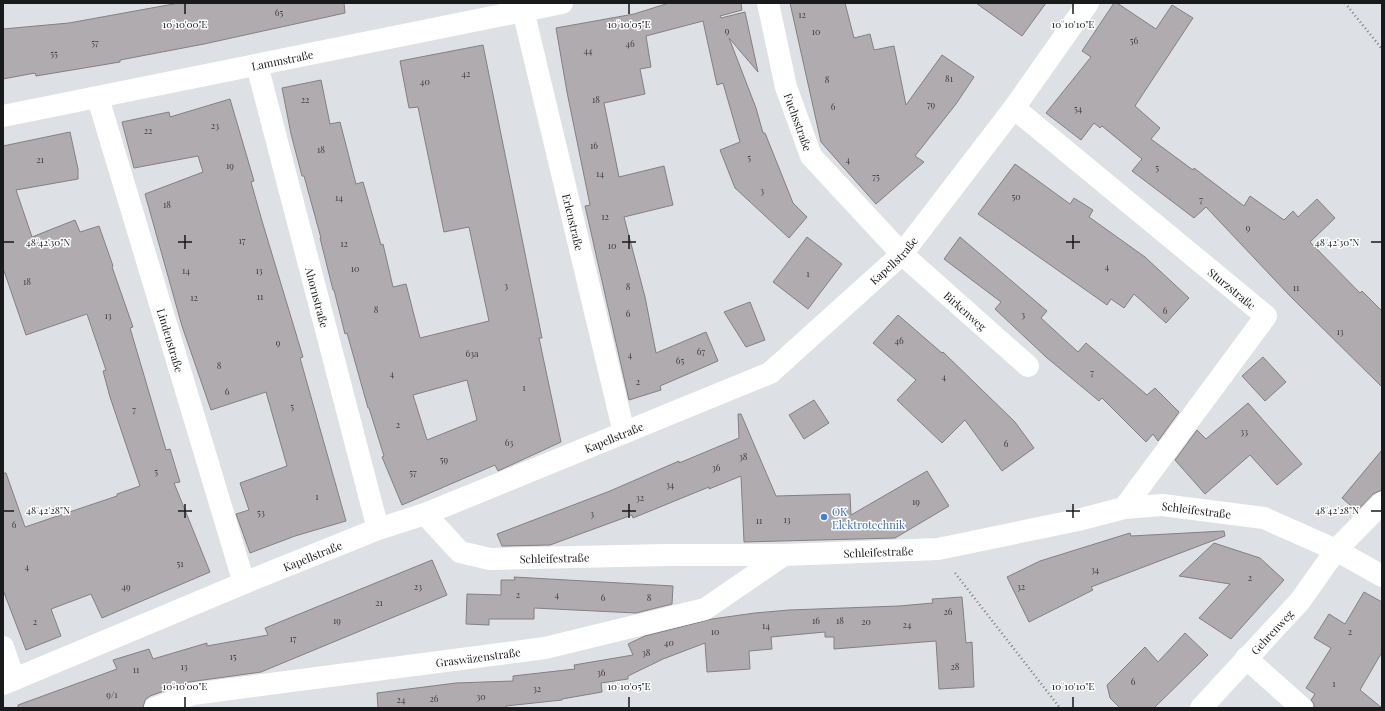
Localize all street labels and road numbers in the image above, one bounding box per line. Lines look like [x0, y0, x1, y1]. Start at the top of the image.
street label: Lammstraße [250, 46, 315, 73]
street label: Fuchsstraße [781, 91, 816, 153]
street label: Erlenstraße [560, 192, 588, 252]
street label: Kapellstraße [866, 233, 921, 287]
street label: Ahornstraße [302, 264, 333, 330]
street label: Sturzstraße [1205, 264, 1260, 313]
street label: Birkenweg [941, 287, 990, 334]
street label: Lindenstraße [154, 306, 188, 374]
street label: Kapellstraße [582, 418, 646, 456]
street label: Schleifestraße [1161, 498, 1233, 521]
street label: Kapellstraße [281, 537, 344, 574]
street label: Schleifestraße [843, 542, 914, 560]
street label: Schleifestraße [519, 549, 590, 566]
street label: Gehrenweg [1247, 606, 1296, 657]
street label: Graswäzenstraße [435, 644, 522, 670]

